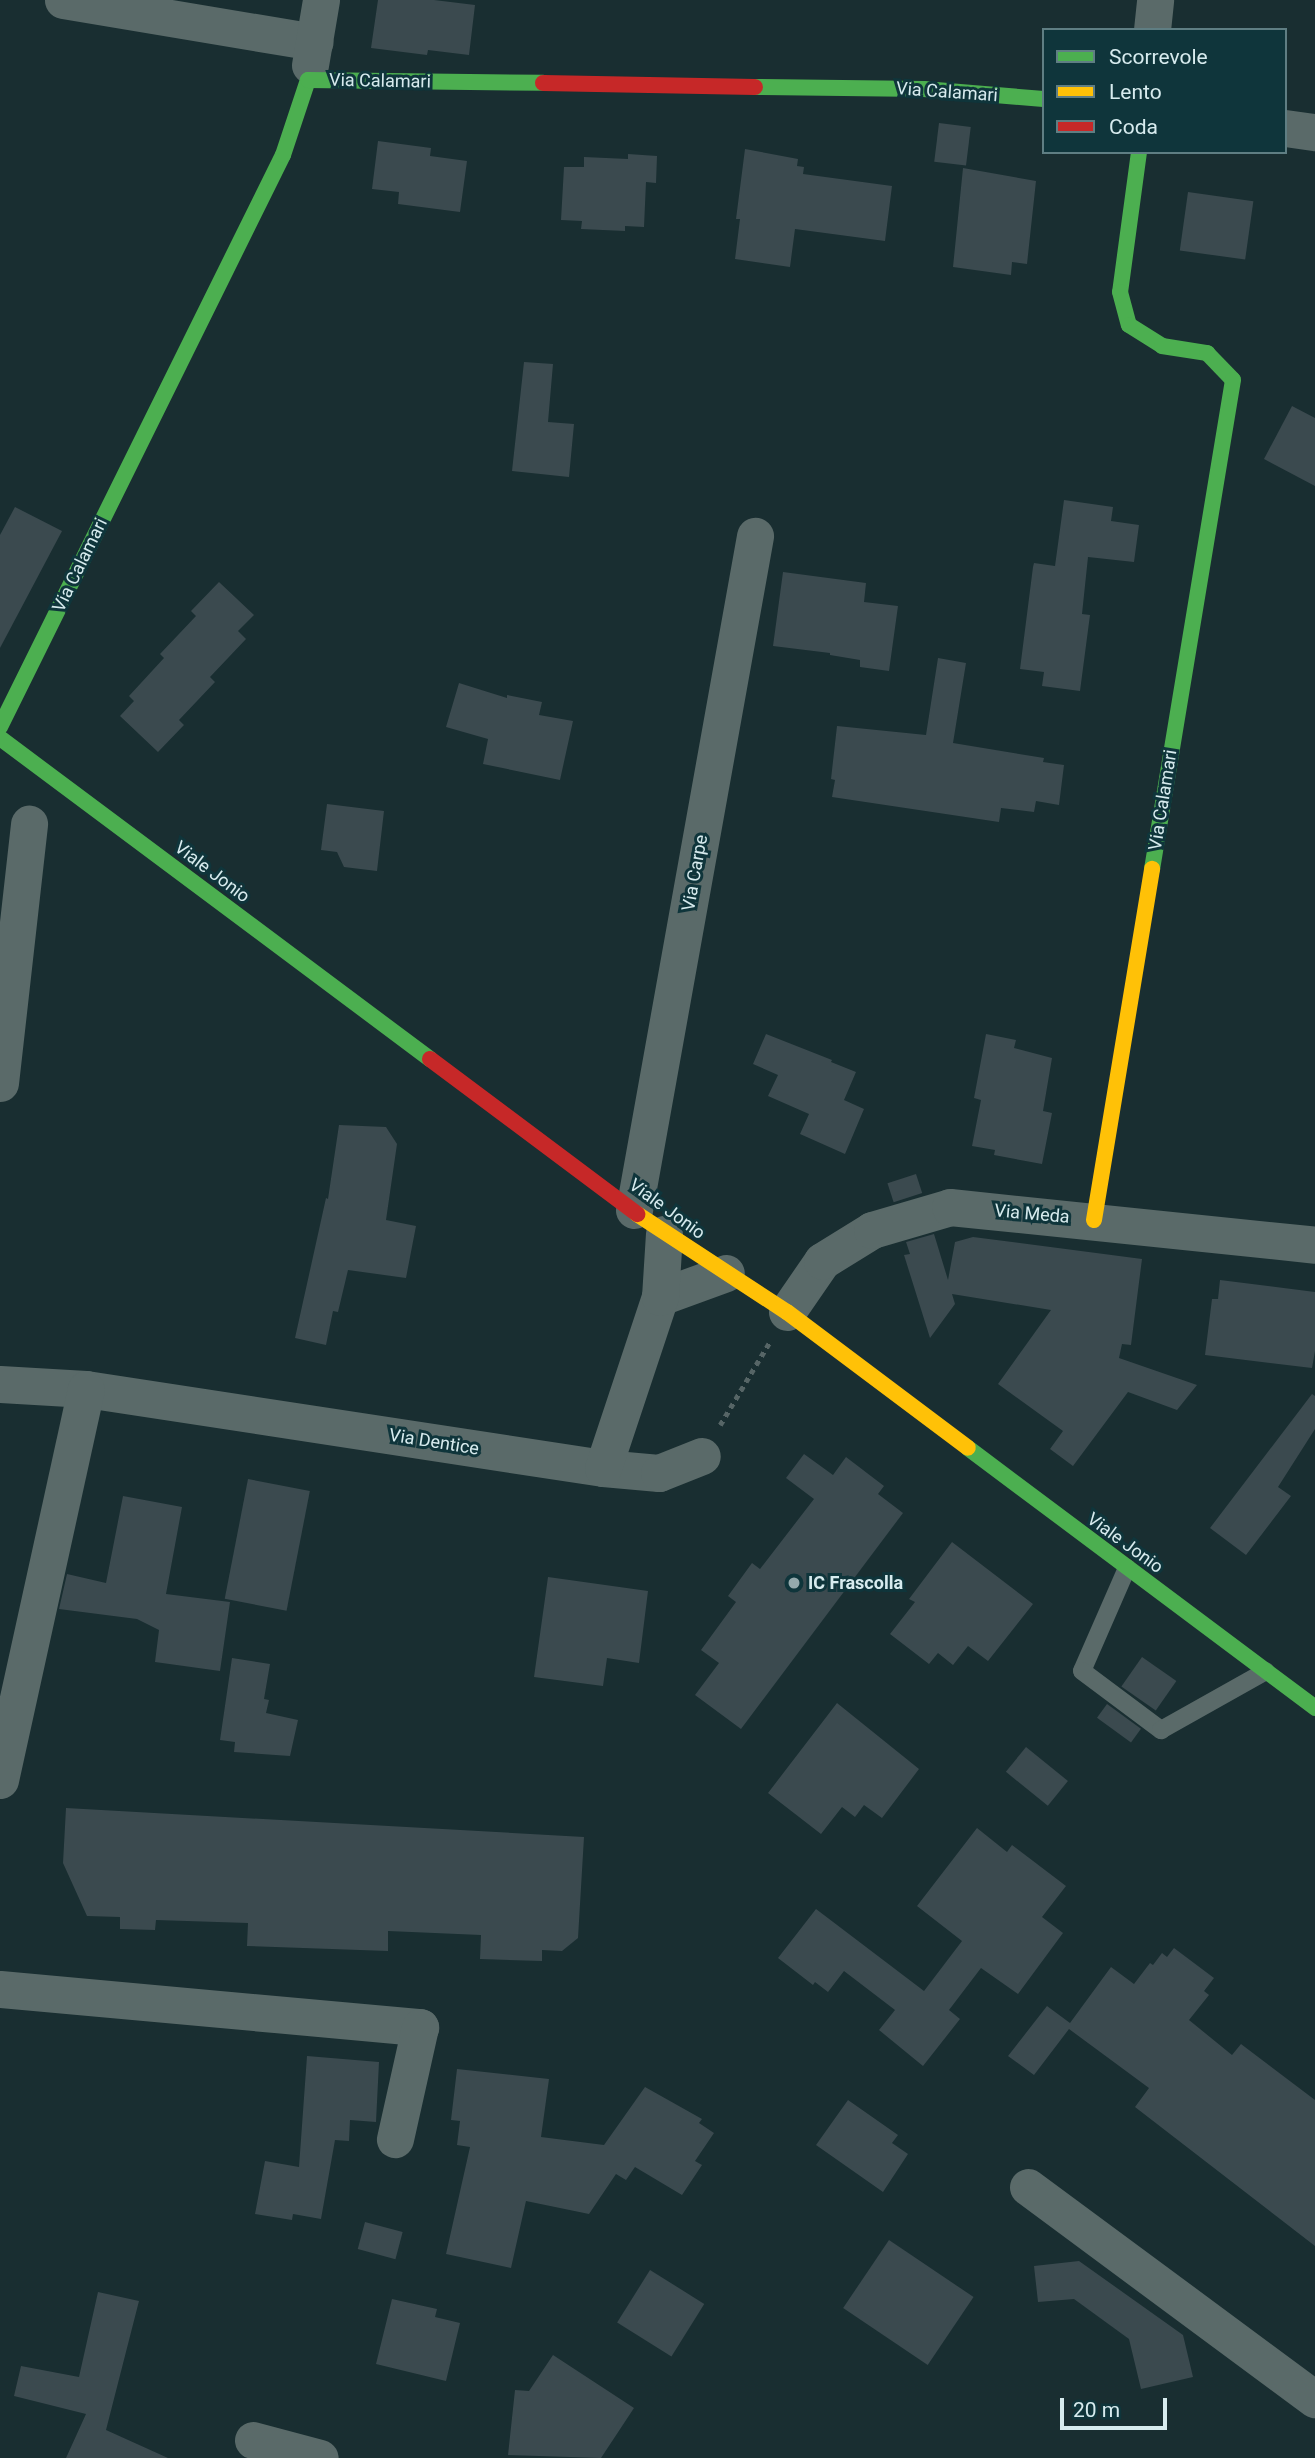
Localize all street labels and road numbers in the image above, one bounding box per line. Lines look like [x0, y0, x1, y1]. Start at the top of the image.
street label: Via Calamari [329, 69, 431, 93]
street label: Via Calamari [895, 78, 999, 106]
street label: Via Calamari [48, 515, 112, 615]
street label: Via Calamari [1144, 748, 1182, 852]
street label: Via Carpe [678, 833, 712, 913]
street label: Viale Jonio [170, 837, 254, 907]
street label: Viale Jonio [625, 1174, 709, 1244]
street label: Via Meda [994, 1200, 1070, 1228]
street label: Via Dentice [388, 1424, 480, 1460]
street label: Viale Jonio [1083, 1508, 1167, 1578]

